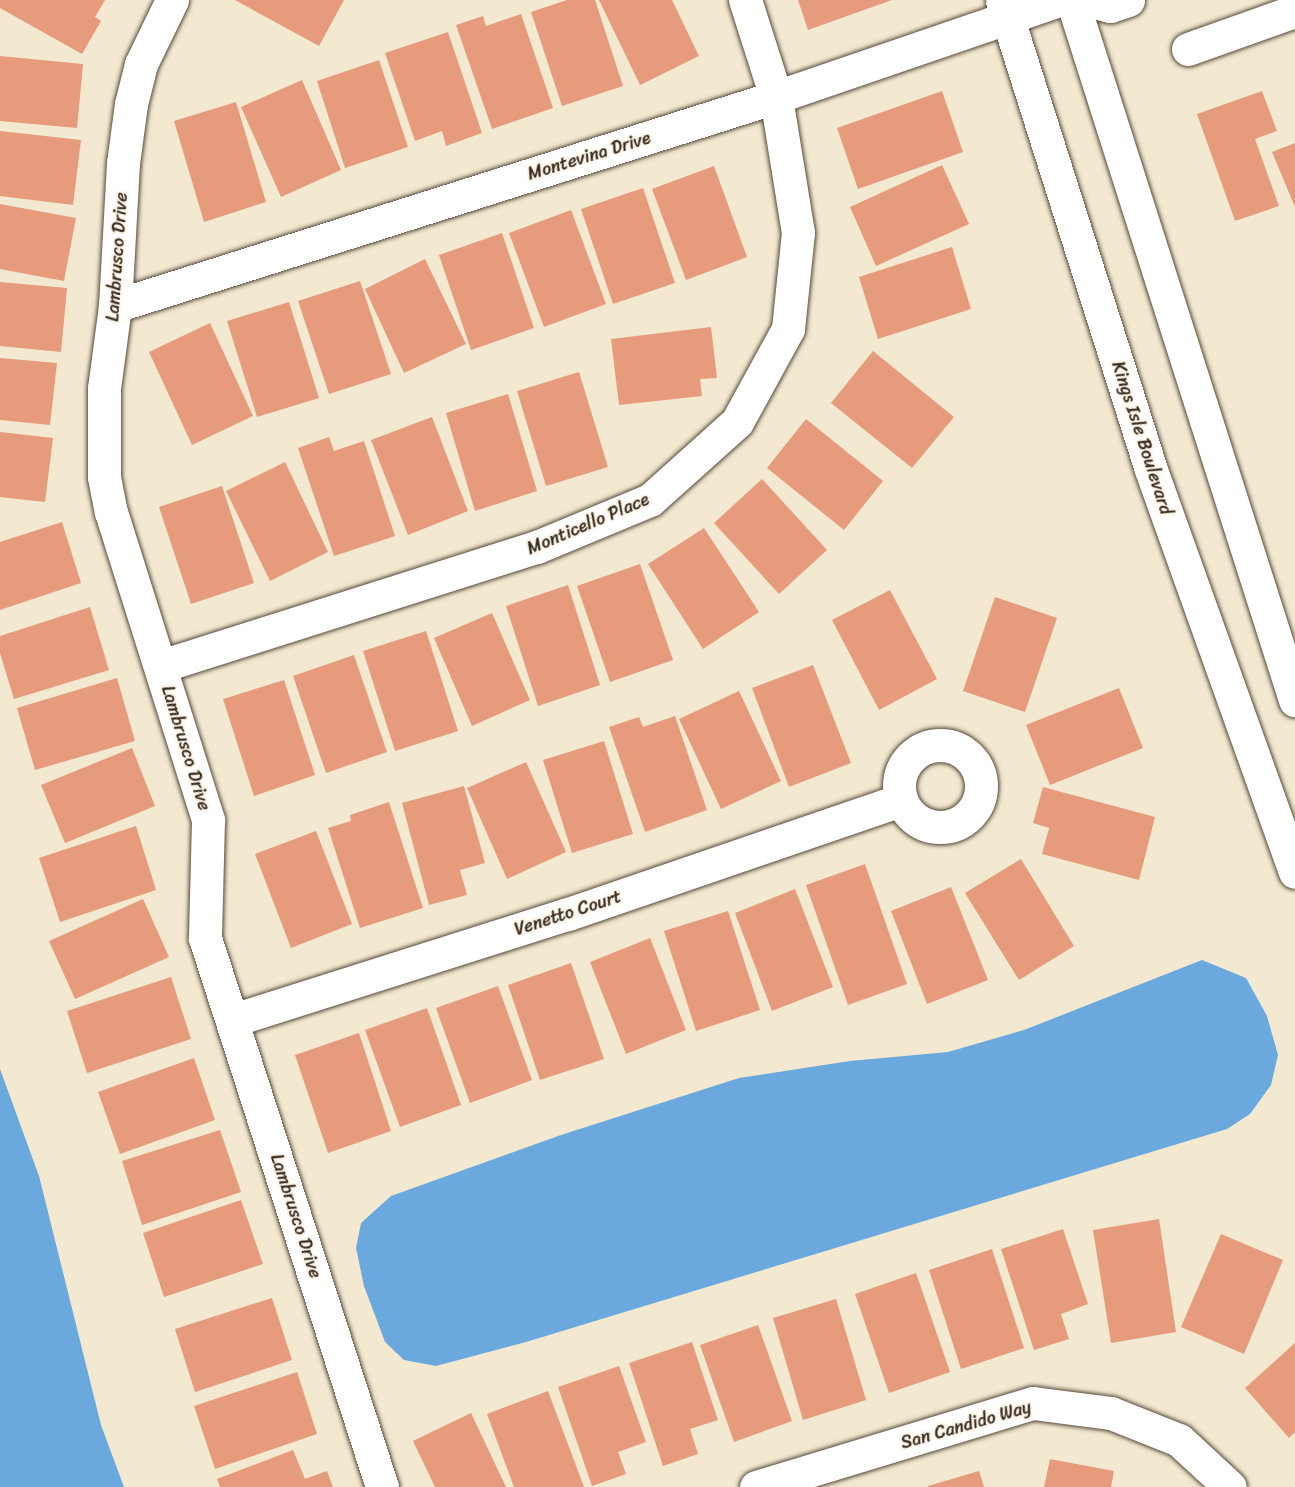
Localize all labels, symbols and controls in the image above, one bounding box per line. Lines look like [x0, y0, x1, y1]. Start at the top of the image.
street label: Montevina Drive [525, 127, 653, 185]
street label: Lambrusco Drive [102, 192, 132, 322]
street label: Kings Isle Boulevard [1107, 359, 1177, 517]
street label: Monticello Place [523, 488, 653, 560]
street label: Lambrusco Drive [157, 683, 215, 813]
street label: Venetto Court [512, 886, 624, 940]
street label: Lambrusco Drive [266, 1151, 326, 1281]
street label: San Candido Way [898, 1396, 1034, 1454]

